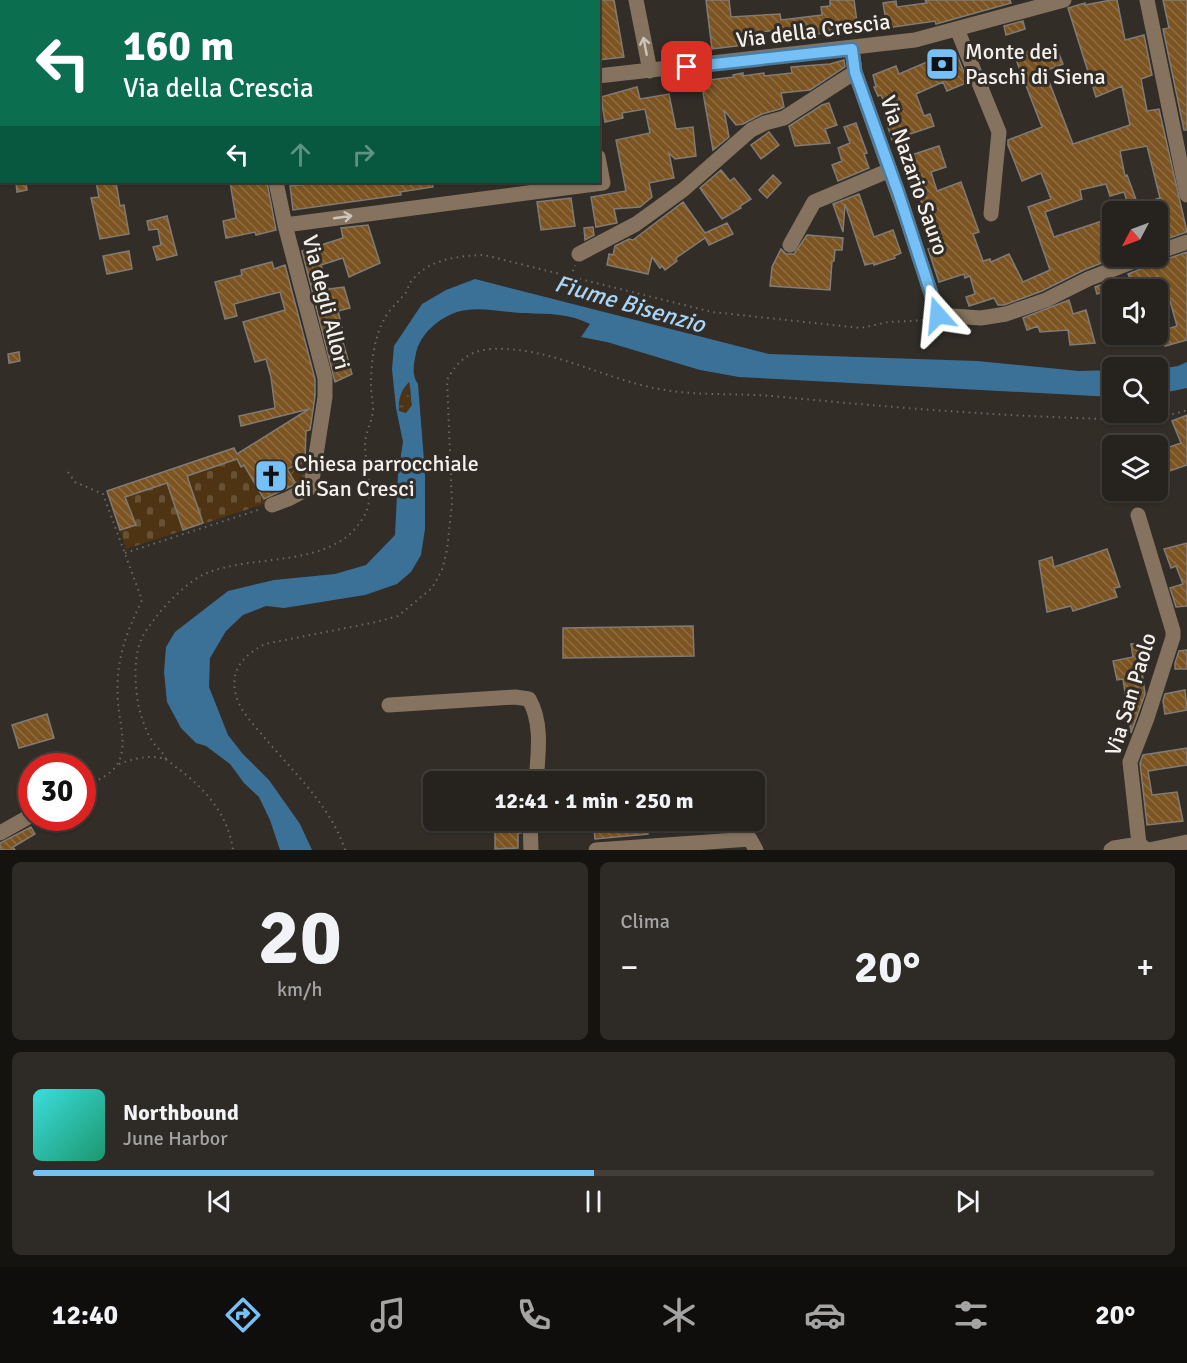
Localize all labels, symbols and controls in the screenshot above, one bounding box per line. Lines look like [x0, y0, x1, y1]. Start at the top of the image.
street label: Via della Crescia [734, 8, 892, 53]
text: 160 m [123, 21, 234, 72]
icon: left [24, 24, 102, 102]
one-way arrow [639, 36, 650, 56]
place label: Monte dei Paschi di Siena [965, 38, 1106, 90]
pin [661, 41, 712, 92]
bank icon: Monte dei Paschi di Siena [924, 46, 960, 82]
icon: arrive [670, 50, 703, 83]
text: Via della Crescia [123, 72, 314, 105]
street label: Via Nazario Sauro [875, 92, 954, 258]
icon: left [221, 138, 254, 171]
icon: ahead [284, 138, 317, 171]
icon: right [347, 138, 380, 171]
north arrow [1102, 201, 1168, 267]
map controls [1102, 201, 1168, 501]
one-way arrow [332, 212, 352, 223]
street label: Via degli Allori [297, 232, 356, 372]
water label: Fiume Bisenzio [551, 268, 710, 340]
button: sound [1102, 279, 1168, 345]
position arrow [906, 283, 970, 347]
button: search [1102, 357, 1168, 423]
button: layers [1102, 435, 1168, 501]
place label: Chiesa parrocchiale di San Cresci [294, 450, 479, 502]
church icon: Chiesa parrocchiale di San Cresci [253, 458, 289, 494]
street label: Via San Paolo [1099, 629, 1162, 759]
speed limit sign: 30 [18, 753, 96, 831]
text: 12:41 · 1 min · 250 m [494, 787, 694, 814]
text: 20 [258, 890, 342, 986]
text: Clima [621, 909, 670, 934]
text: 20° [854, 940, 921, 995]
text: − [621, 947, 638, 988]
text: + [1136, 947, 1154, 988]
text: km/h [277, 977, 322, 1002]
text: Northbound [123, 1099, 239, 1126]
text: June Harbor [123, 1126, 228, 1151]
icon: previous [203, 1185, 236, 1218]
icon: pause [577, 1185, 610, 1218]
icon: next [951, 1185, 984, 1218]
icon: directions [222, 1294, 264, 1336]
icon: music [367, 1294, 409, 1336]
icon: phone [513, 1294, 555, 1336]
icon: climate [658, 1294, 700, 1336]
icon: car [804, 1294, 846, 1336]
icon: filters [950, 1294, 992, 1336]
text: 12:40 [52, 1299, 118, 1332]
text: 20° [1095, 1299, 1135, 1332]

